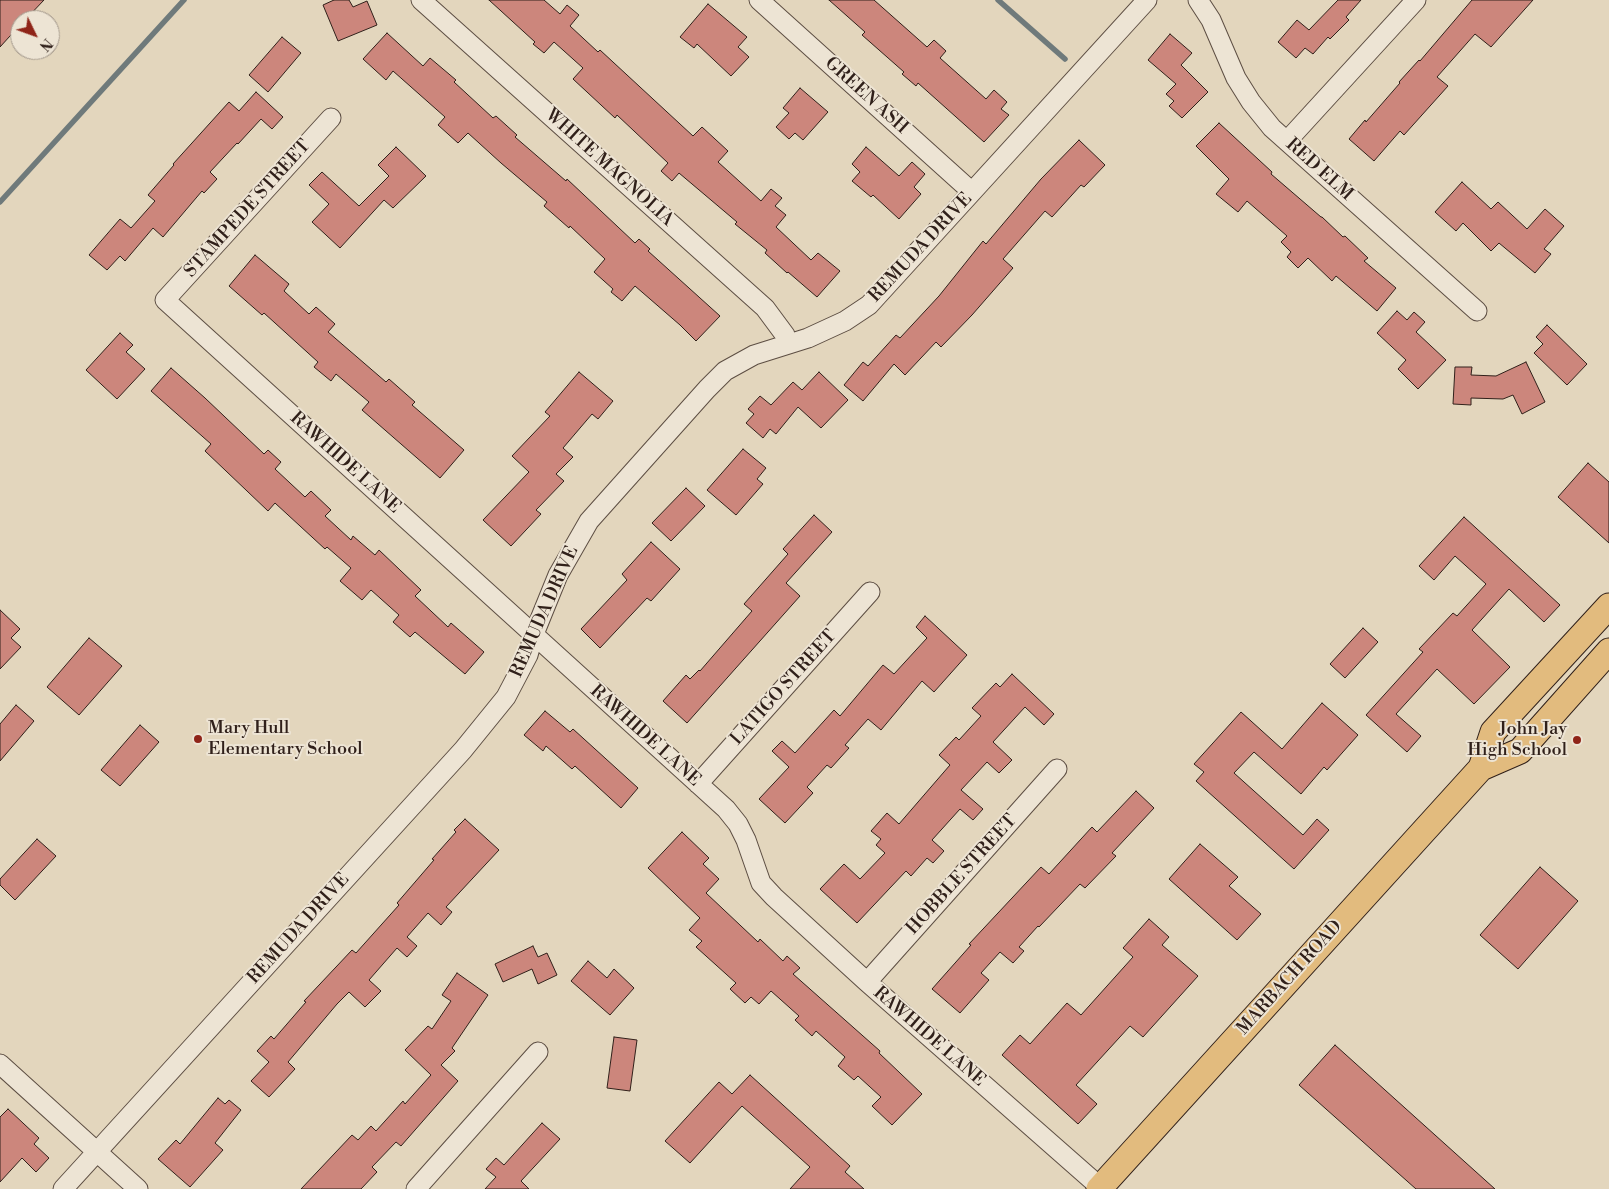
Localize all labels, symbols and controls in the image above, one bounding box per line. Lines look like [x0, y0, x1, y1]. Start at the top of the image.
north arrow [10, 10, 60, 60]
text: N [35, 34, 56, 55]
street label: GREEN ASH [820, 53, 912, 139]
street label: WHITE MAGNOLIA [540, 105, 678, 231]
street label: RED ELM [1281, 134, 1357, 206]
street label: STAMPEDE STREET [180, 136, 316, 282]
street label: REMUDA DRIVE [865, 189, 977, 307]
street label: RAWHIDE LANE [285, 408, 405, 518]
street label: REMUDA DRIVE [506, 543, 584, 681]
street label: LATIGO STREET [727, 626, 841, 750]
street label: RAWHIDE LANE [585, 681, 705, 791]
place label: Mary Hull Elementary School [208, 718, 363, 761]
place label: John Jay High School [1467, 719, 1567, 762]
marker: Mary Hull Elementary School [192, 733, 204, 745]
marker: John Jay High School [1571, 734, 1583, 746]
street label: HOBBLE STREET [902, 810, 1022, 940]
street label: REMUDA DRIVE [244, 869, 354, 989]
street label: MARBACH ROAD [1233, 916, 1347, 1040]
street label: RAWHIDE LANE [869, 983, 989, 1091]

